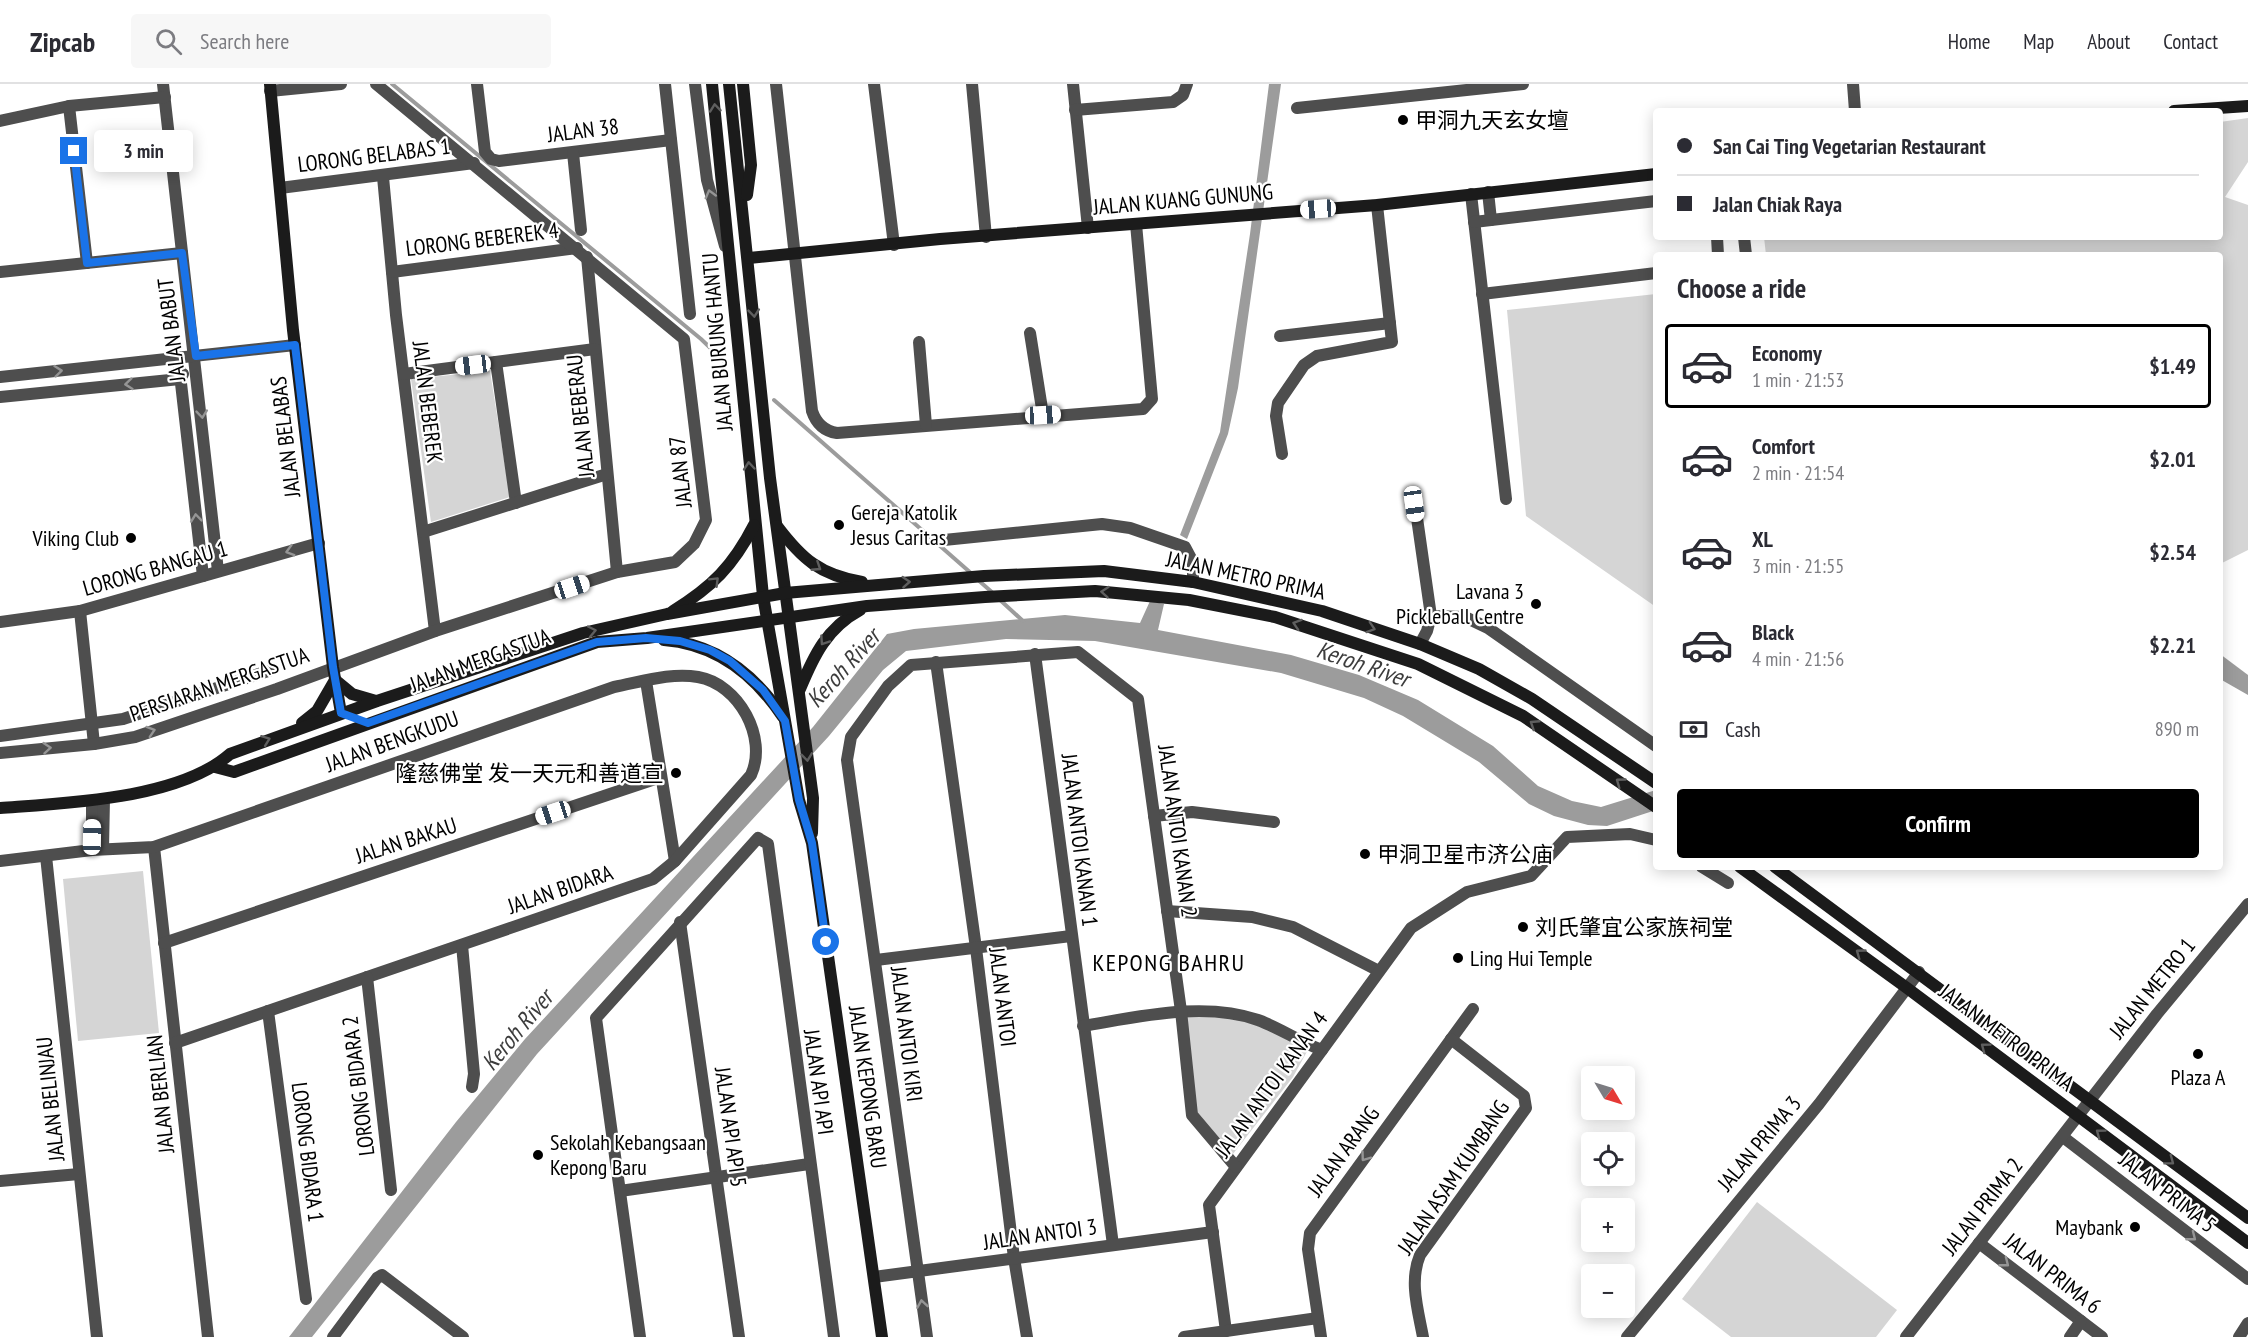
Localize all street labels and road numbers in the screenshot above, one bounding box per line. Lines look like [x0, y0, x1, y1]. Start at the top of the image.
street label: JALAN 38 [545, 112, 620, 148]
street label: LORONG BELABAS 1 [296, 132, 452, 178]
street label: JALAN KUANG GUNUNG [1091, 177, 1274, 221]
street label: LORONG BEBEREK 4 [404, 216, 560, 262]
street label: JALAN BURUNG HANTU [695, 252, 739, 433]
street label: JALAN BABUT [151, 276, 191, 384]
street label: JALAN BEBEREK [407, 339, 449, 465]
street label: JALAN BEBERAU [560, 353, 600, 480]
street label: JALAN BELABAS [264, 375, 306, 500]
street label: JALAN 87 [662, 435, 698, 510]
street label: LORONG BANGAU 1 [79, 534, 231, 602]
street label: JALAN METRO PRIMA [1163, 544, 1329, 606]
street label: JALAN MERGASTUA [405, 621, 555, 699]
street label: PERSIARAN MERGASTUA [126, 640, 313, 728]
street label: JALAN BENGKUDU [321, 704, 462, 778]
street label: JALAN ANTOI KANAN 2 [1152, 742, 1204, 919]
street label: JALAN ANTOI KANAN 1 [1055, 751, 1104, 928]
street label: JALAN BAKAU [351, 810, 460, 870]
street label: JALAN BIDARA [503, 858, 617, 920]
street label: JALAN METRO 1 [2102, 932, 2201, 1045]
street label: JALAN ANTOI [983, 945, 1023, 1048]
street label: JALAN ANTOI KIRI [885, 964, 929, 1103]
street label: JALAN METRO PRIMA [1933, 977, 2081, 1097]
street label: JALAN KEPONG BARU [843, 1003, 893, 1170]
street label: JALAN ANTOI KANAN 4 [1208, 1005, 1333, 1163]
street label: LORONG BIDARA 2 [336, 1015, 380, 1157]
street label: JALAN API API [798, 1026, 840, 1137]
street label: JALAN BERLIAN [140, 1033, 180, 1156]
street label: JALAN BELINJAU [30, 1035, 71, 1164]
street label: JALAN API API 5 [709, 1064, 753, 1189]
street label: LORONG BIDARA 1 [286, 1081, 330, 1223]
street label: JALAN PRIMA 3 [1710, 1090, 1807, 1197]
street label: JALAN ASAM KUMBANG [1391, 1095, 1515, 1260]
street label: JALAN ARANG [1300, 1100, 1385, 1202]
street label: JALAN PRIMA 5 [2113, 1145, 2222, 1239]
street label: JALAN PRIMA 2 [1935, 1152, 2029, 1261]
street label: JALAN ANTOI 3 [980, 1212, 1099, 1256]
street label: JALAN PRIMA 6 [1998, 1226, 2107, 1320]

